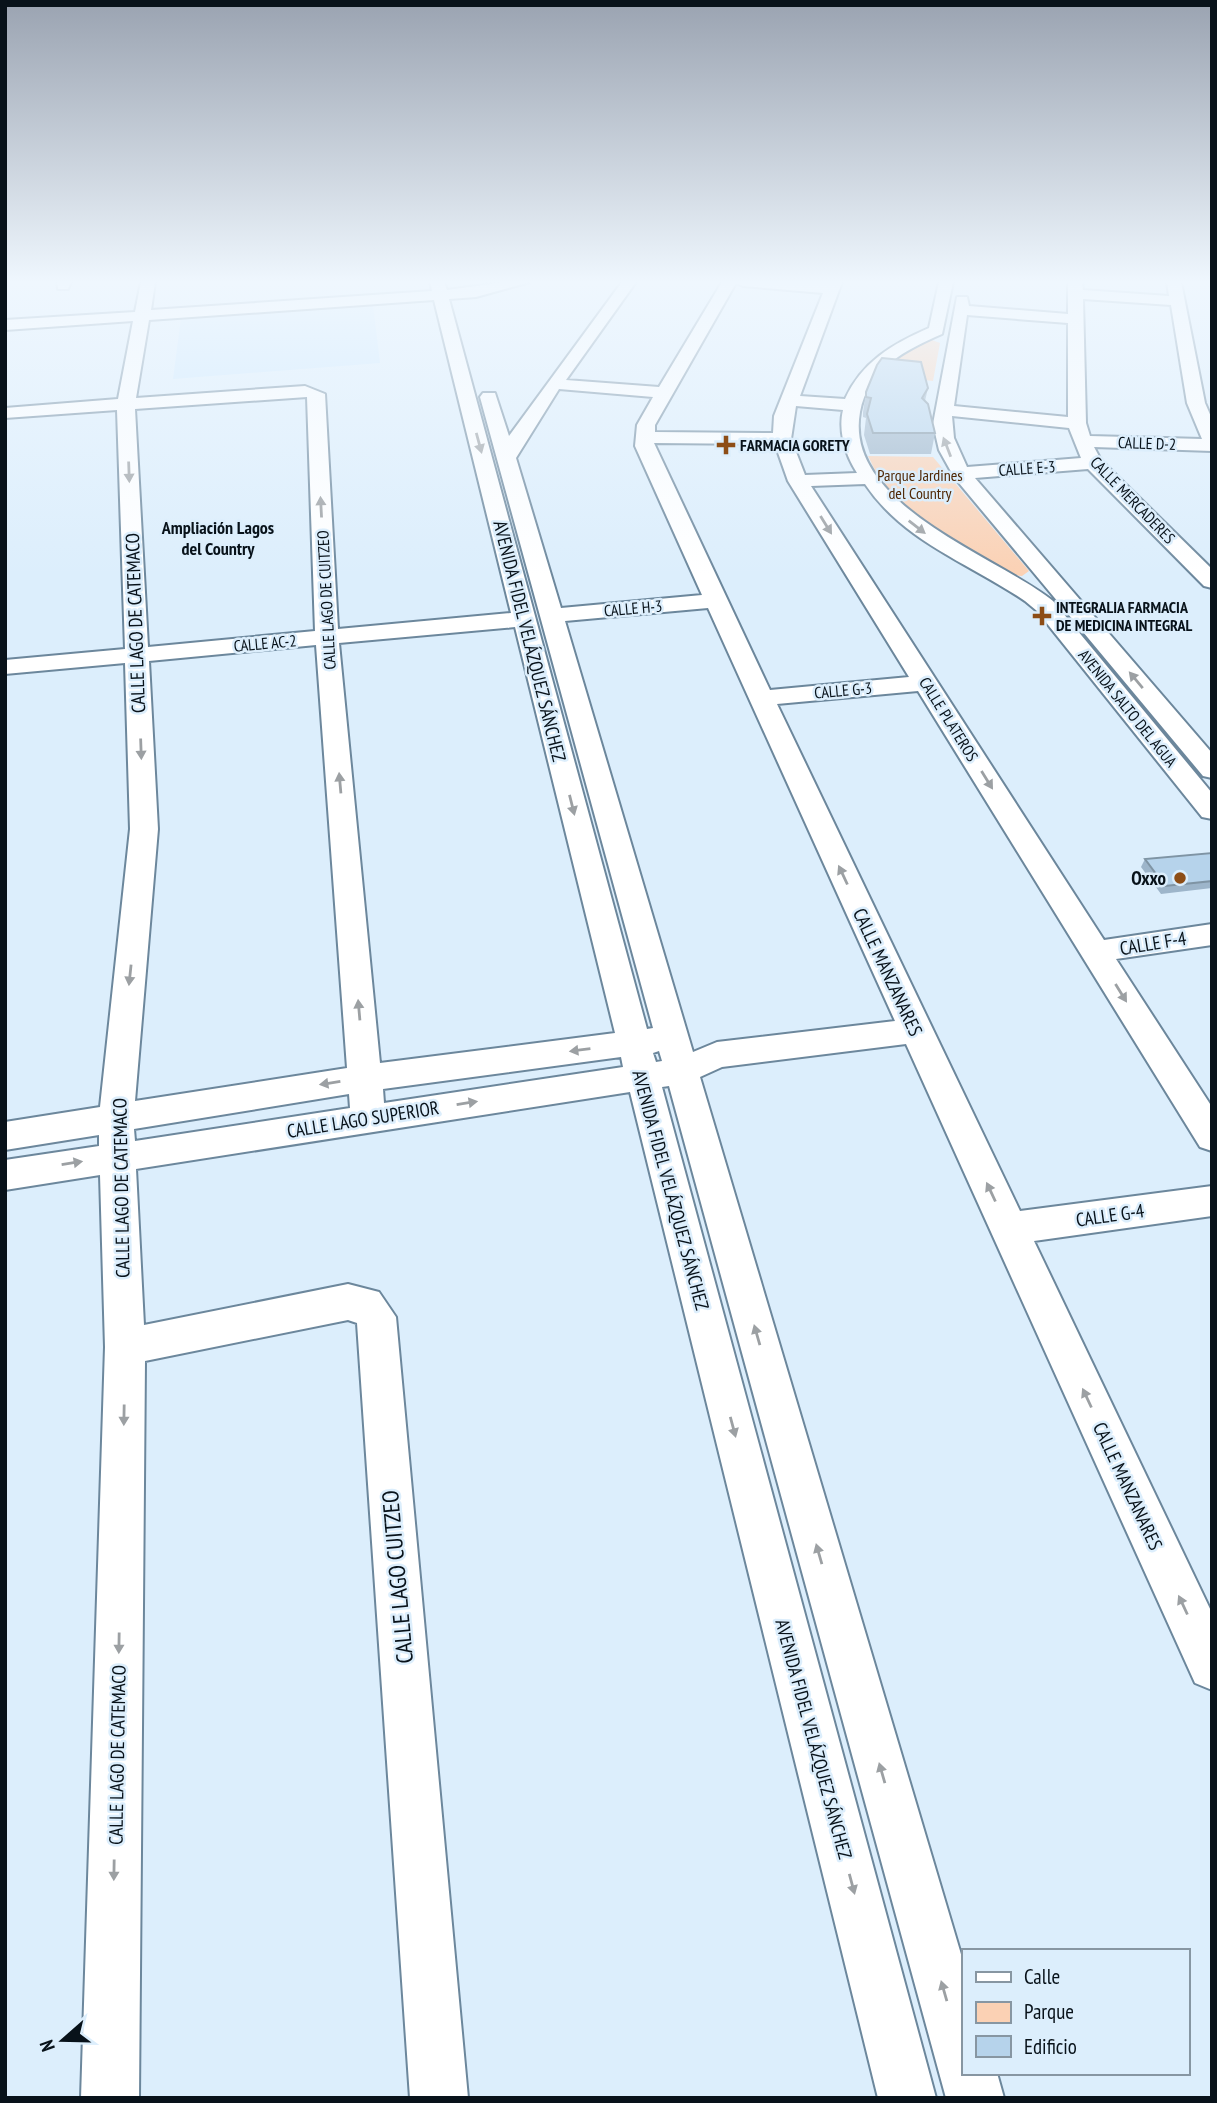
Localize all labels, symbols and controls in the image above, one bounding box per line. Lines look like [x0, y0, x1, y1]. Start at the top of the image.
one-way arrow [474, 432, 485, 454]
street label: CALLE D-2 [1118, 432, 1176, 454]
place label: FARMACIA GORETY [740, 435, 850, 455]
marker: FARMACIA GORETY [718, 437, 734, 453]
one-way arrow [942, 437, 953, 458]
street label: CALLE MERCADERES [1086, 452, 1180, 548]
street label: CALLE E-3 [998, 456, 1056, 480]
one-way arrow [123, 462, 134, 484]
park label: Parque Jardines del Country [877, 465, 963, 503]
one-way arrow [316, 496, 327, 518]
district label: Ampliación Lagos del Country [161, 516, 274, 560]
one-way arrow [820, 516, 833, 535]
street label: AVENIDA FIDEL VELÁZQUEZ SÁNCHEZ [488, 518, 572, 764]
one-way arrow [908, 519, 926, 534]
street label: CALLE LAGO DE CUITZEO [312, 530, 340, 670]
street label: CALLE LAGO DE CATEMACO [120, 533, 150, 713]
street label: CALLE H-3 [603, 595, 663, 621]
place label: INTEGRALIA FARMACIA DE MEDICINA INTEGRAL [1056, 597, 1193, 635]
marker: INTEGRALIA FARMACIA DE MEDICINA INTEGRAL [1034, 608, 1050, 624]
street label: CALLE AC-2 [233, 630, 297, 656]
street label: AVENIDA SALTO DEL AGUA [1074, 645, 1182, 771]
one-way arrow [1129, 672, 1144, 690]
street label: CALLE PLATEROS [915, 673, 983, 765]
street label: CALLE G-3 [813, 678, 873, 702]
one-way arrow [135, 738, 146, 760]
one-way arrow [980, 770, 993, 790]
one-way arrow [334, 772, 345, 794]
one-way arrow [567, 795, 578, 817]
one-way arrow [838, 865, 849, 885]
place label: Oxxo [1131, 866, 1166, 890]
marker: Oxxo [1172, 870, 1188, 886]
street label: CALLE MANZANARES [848, 904, 928, 1040]
street label: CALLE F-4 [1118, 926, 1188, 960]
one-way arrow [124, 965, 135, 987]
one-way arrow [1114, 984, 1128, 1002]
one-way arrow [353, 999, 364, 1021]
one-way arrow [569, 1044, 591, 1055]
street label: AVENIDA FIDEL VELÁZQUEZ SÁNCHEZ [627, 1067, 715, 1313]
one-way arrow [319, 1078, 341, 1089]
street label: CALLE LAGO SUPERIOR [285, 1095, 441, 1143]
one-way arrow [456, 1097, 478, 1108]
street label: CALLE LAGO DE CATEMACO [107, 1098, 135, 1278]
one-way arrow [62, 1157, 84, 1168]
one-way arrow [985, 1182, 997, 1202]
street label: CALLE G-4 [1074, 1198, 1146, 1232]
one-way arrow [751, 1325, 761, 1346]
one-way arrow [1081, 1388, 1093, 1408]
one-way arrow [118, 1405, 130, 1427]
one-way arrow [728, 1416, 739, 1438]
street label: CALLE MANZANARES [1088, 1418, 1168, 1554]
street label: CALLE LAGO CUITZEO [375, 1489, 419, 1665]
one-way arrow [814, 1543, 824, 1564]
one-way arrow [1177, 1595, 1189, 1615]
street label: AVENIDA FIDEL VELÁZQUEZ SÁNCHEZ [770, 1616, 858, 1862]
one-way arrow [113, 1632, 125, 1654]
street label: CALLE LAGO DE CATEMACO [103, 1665, 131, 1845]
one-way arrow [876, 1762, 886, 1783]
one-way arrow [109, 1860, 120, 1882]
one-way arrow [847, 1873, 858, 1895]
legend [962, 1949, 1189, 2075]
text: Calle [1024, 1963, 1060, 1990]
one-way arrow [939, 1981, 949, 2002]
text: Parque [1024, 1998, 1074, 2025]
north arrow [28, 2005, 98, 2075]
text: Edificio [1024, 2033, 1077, 2060]
text: N [34, 2037, 60, 2055]

